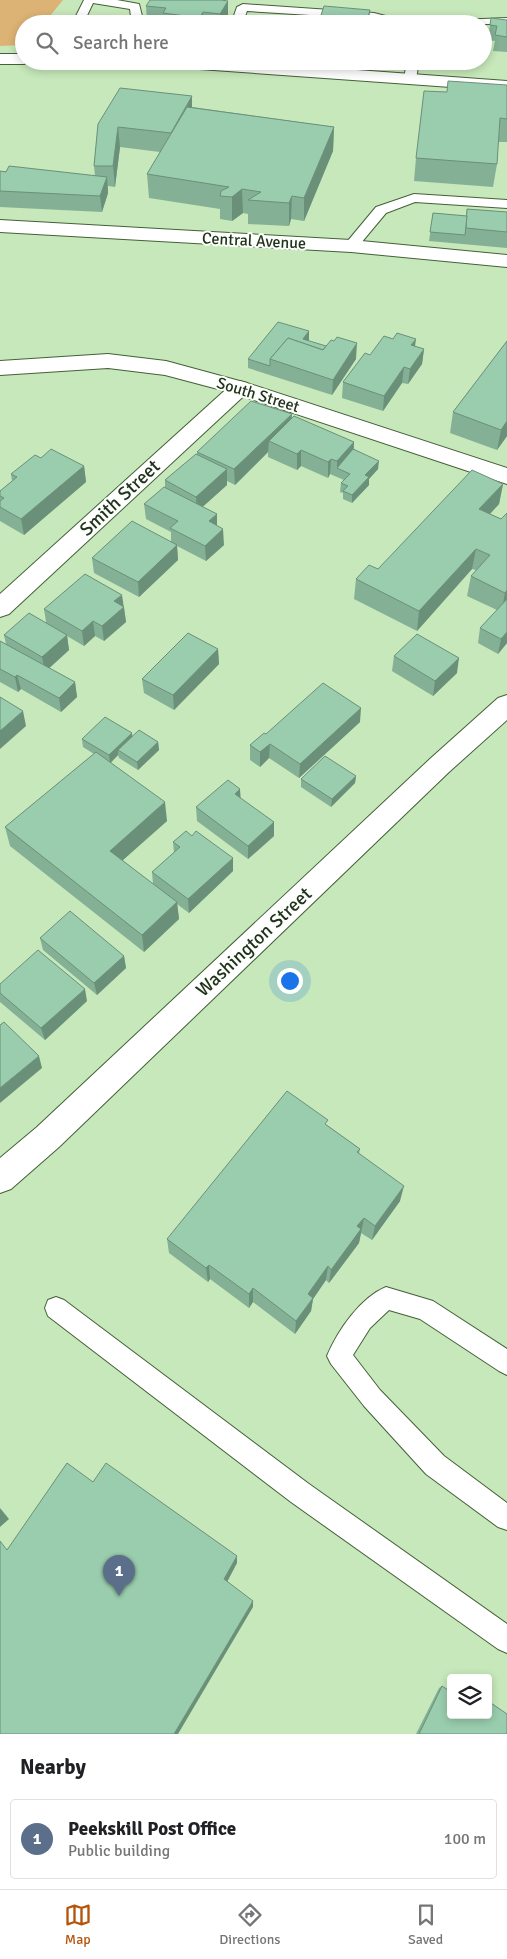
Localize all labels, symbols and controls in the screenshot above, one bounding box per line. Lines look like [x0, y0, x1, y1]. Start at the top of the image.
search box [15, 15, 492, 70]
icon: search [33, 29, 61, 57]
text: Search here [73, 31, 169, 55]
street label: Central Avenue [202, 228, 306, 254]
street label: South Street [214, 373, 302, 417]
street label: Smith Street [75, 454, 166, 541]
street label: Washington Street [191, 882, 317, 1002]
your location [277, 968, 303, 994]
pin: 1 [103, 1555, 135, 1596]
map controls [447, 1674, 492, 1719]
button: layers [447, 1674, 492, 1719]
text: Nearby [20, 1754, 86, 1780]
text: Peekskill Post Office [68, 1817, 236, 1841]
text: 1 [33, 1829, 41, 1849]
text: 100 m [444, 1829, 486, 1849]
text: Public building [68, 1841, 170, 1861]
tab: Map [64, 1901, 92, 1948]
tab: Directions [219, 1901, 280, 1948]
tab: Saved [408, 1901, 443, 1948]

